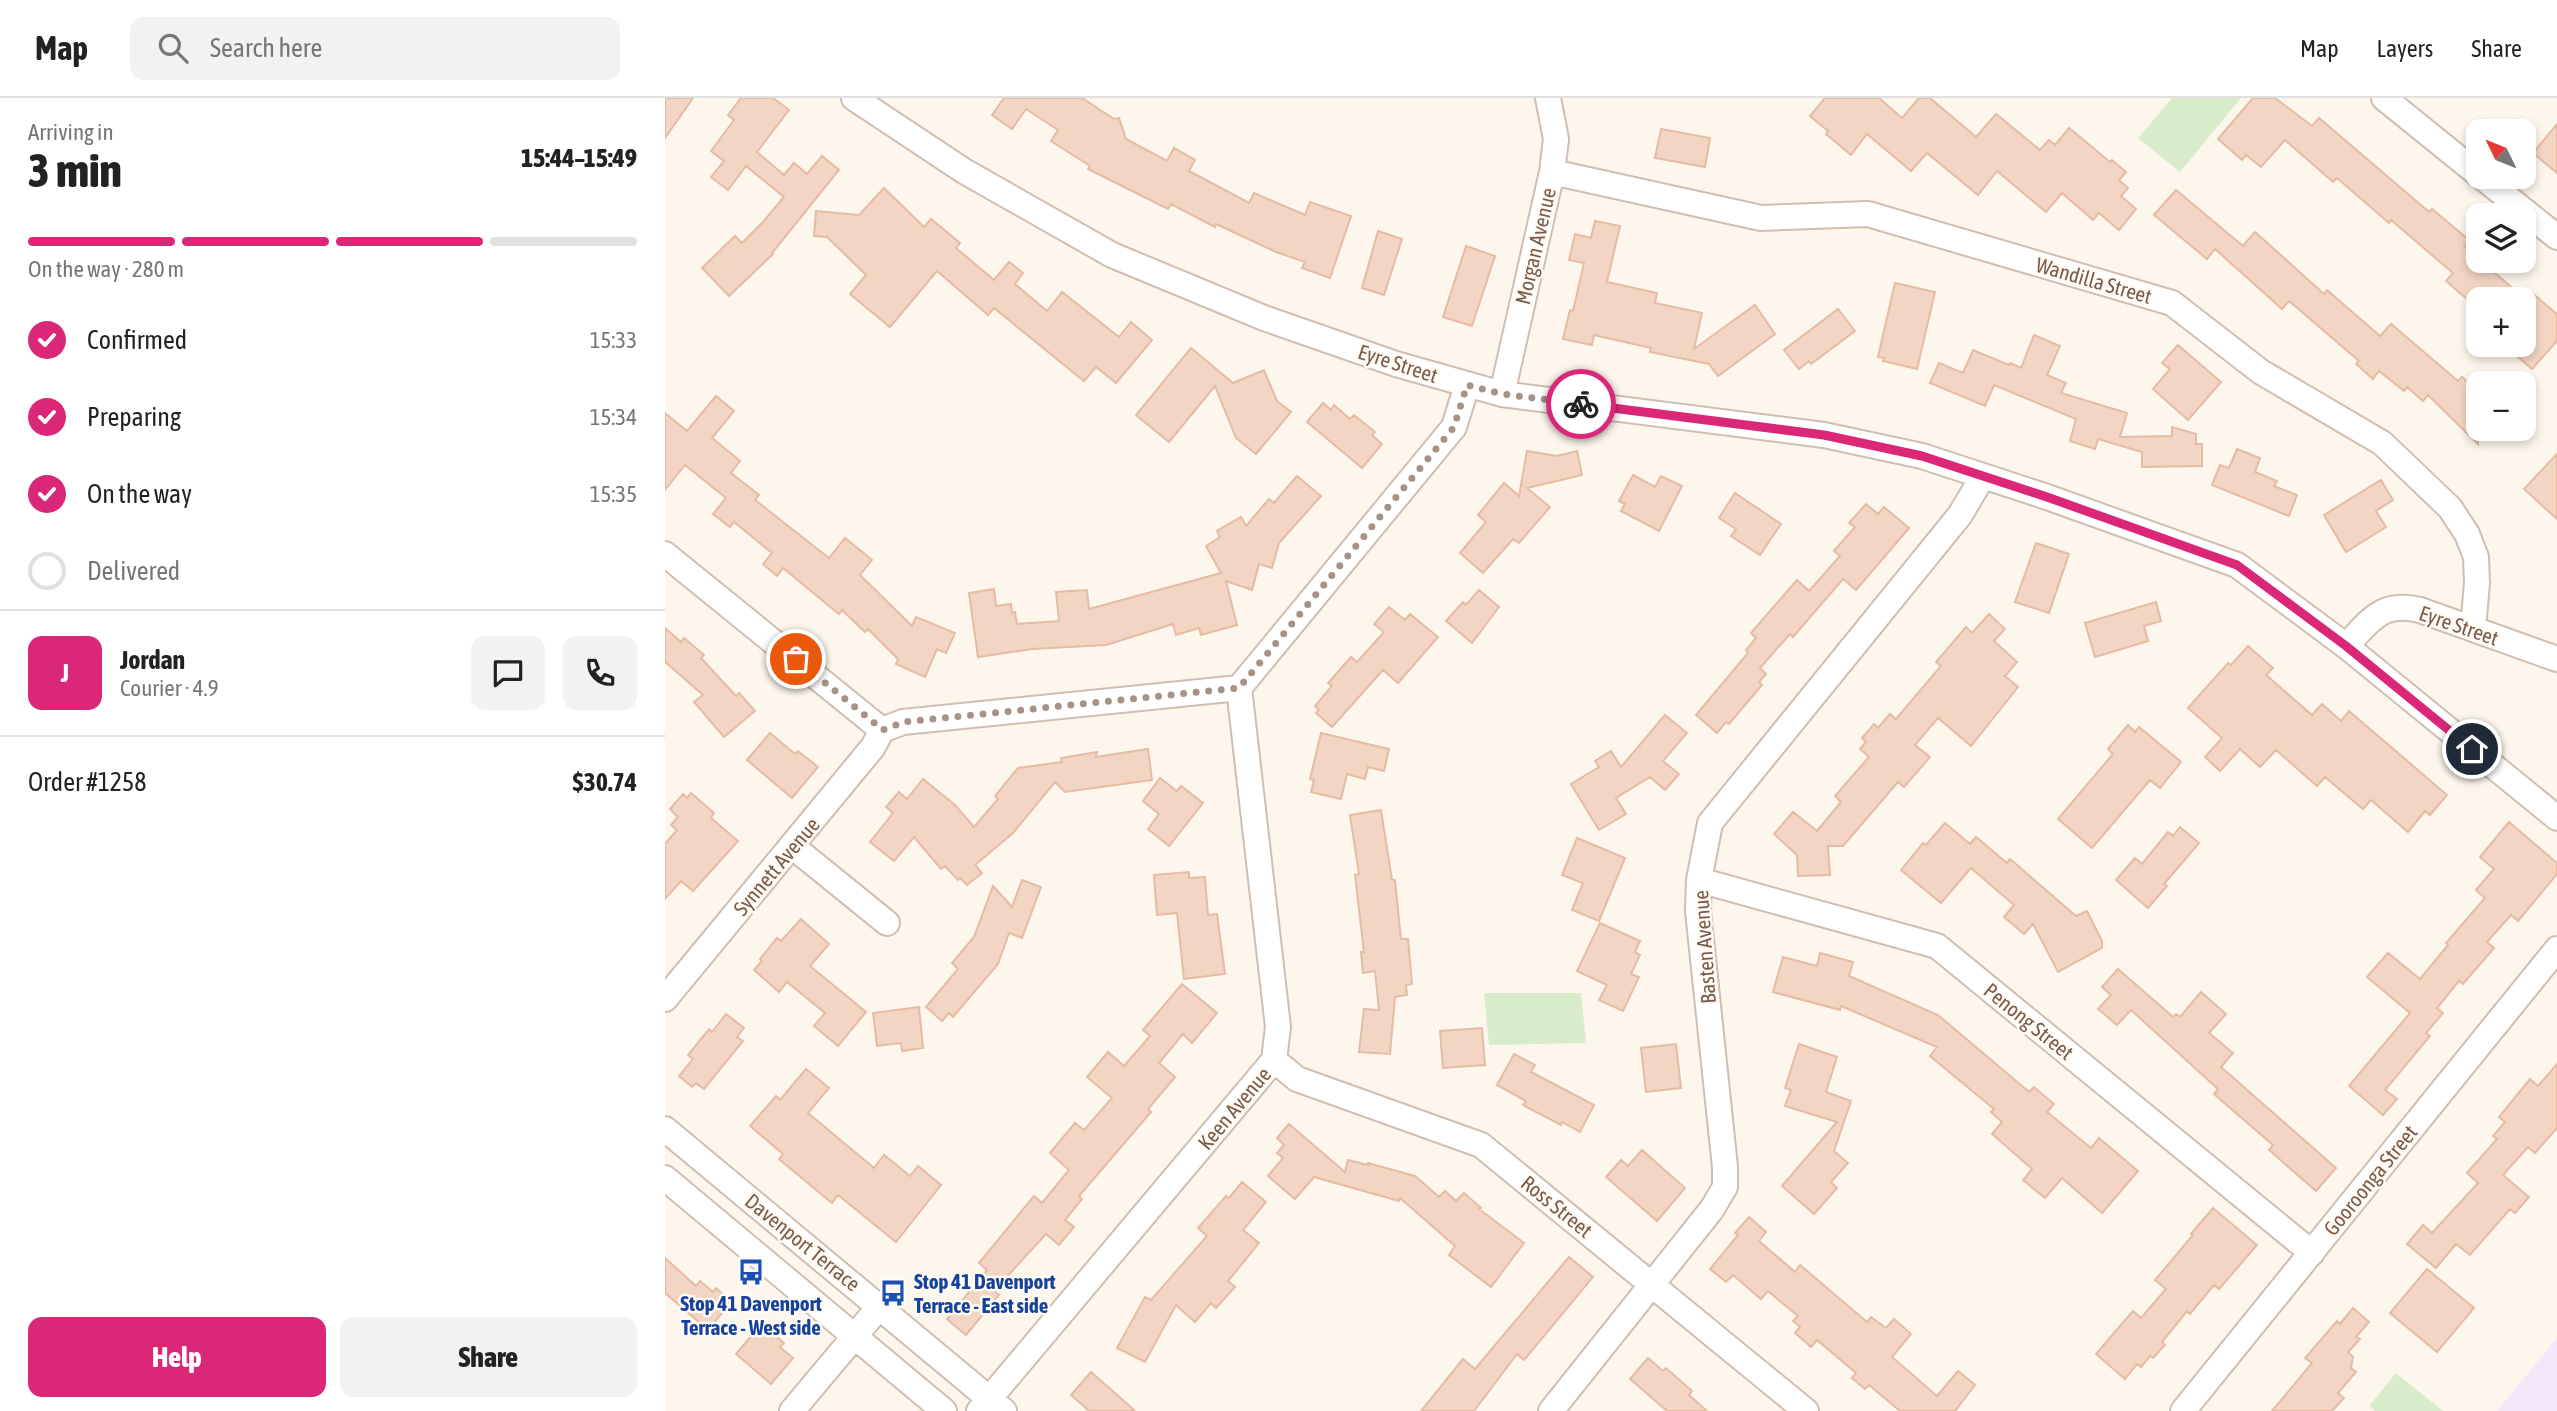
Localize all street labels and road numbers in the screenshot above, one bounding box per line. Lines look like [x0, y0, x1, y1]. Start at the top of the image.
street label: Morgan Avenue [1510, 185, 1560, 307]
street label: Wandilla Street [2033, 252, 2155, 308]
street label: Eyre Street [1355, 339, 1441, 387]
street label: Eyre Street [2416, 600, 2502, 650]
street label: Synnett Avenue [728, 812, 824, 920]
street label: Basten Avenue [1688, 889, 1720, 1005]
street label: Penong Street [1980, 978, 2078, 1064]
street label: Keen Avenue [1193, 1062, 1275, 1154]
street label: Gooroonga Street [2318, 1120, 2422, 1240]
street label: Ross Street [1517, 1170, 1597, 1242]
street label: Davenport Terrace [741, 1188, 865, 1296]

